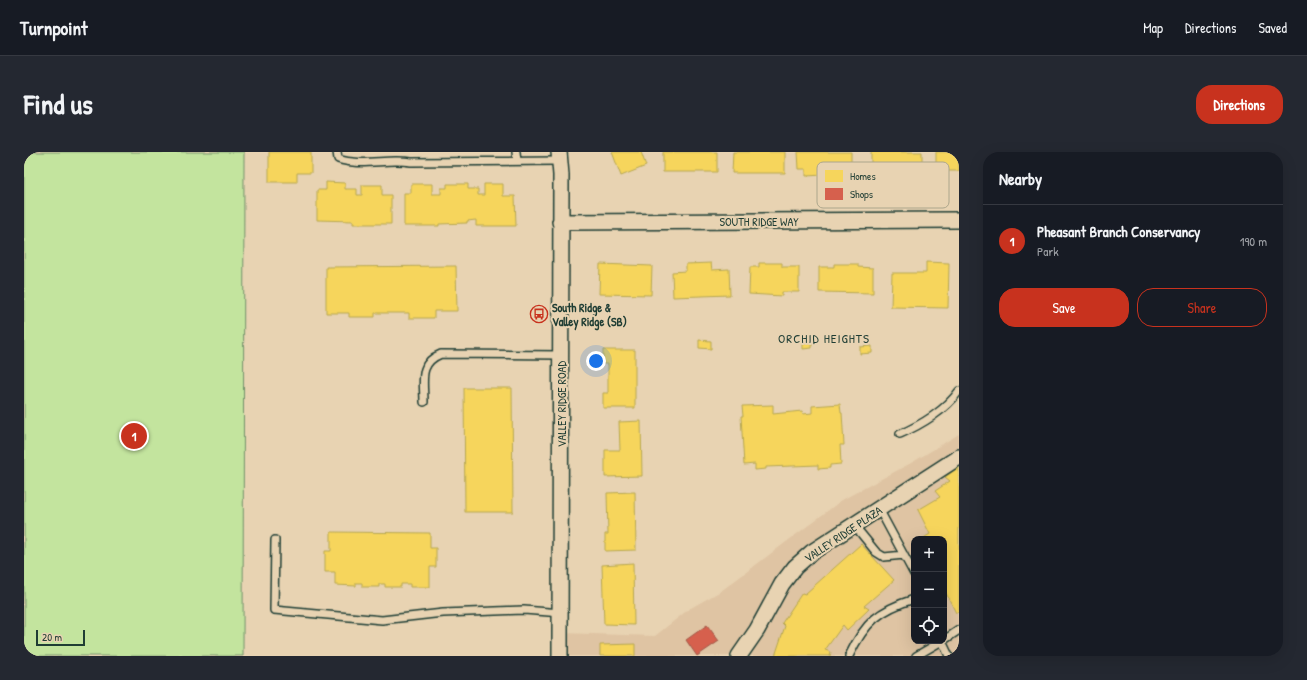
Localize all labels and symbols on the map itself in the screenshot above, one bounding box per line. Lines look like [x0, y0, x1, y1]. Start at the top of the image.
legend [817, 162, 949, 208]
text: Homes [850, 169, 876, 183]
text: Shops [850, 187, 873, 201]
street label: SOUTH RIDGE WAY [719, 213, 799, 230]
place label: South Ridge & Valley Ridge (SB) [552, 299, 627, 331]
bus stop icon: South Ridge & Valley Ridge (SB) [529, 304, 549, 324]
district label: ORCHID HEIGHTS [778, 329, 870, 347]
your location [586, 351, 606, 371]
street label: VALLEY RIDGE ROAD [553, 361, 570, 447]
pin: 1 [121, 421, 147, 451]
street label: VALLEY RIDGE PLAZA [801, 502, 885, 566]
scale bar [36, 628, 85, 647]

